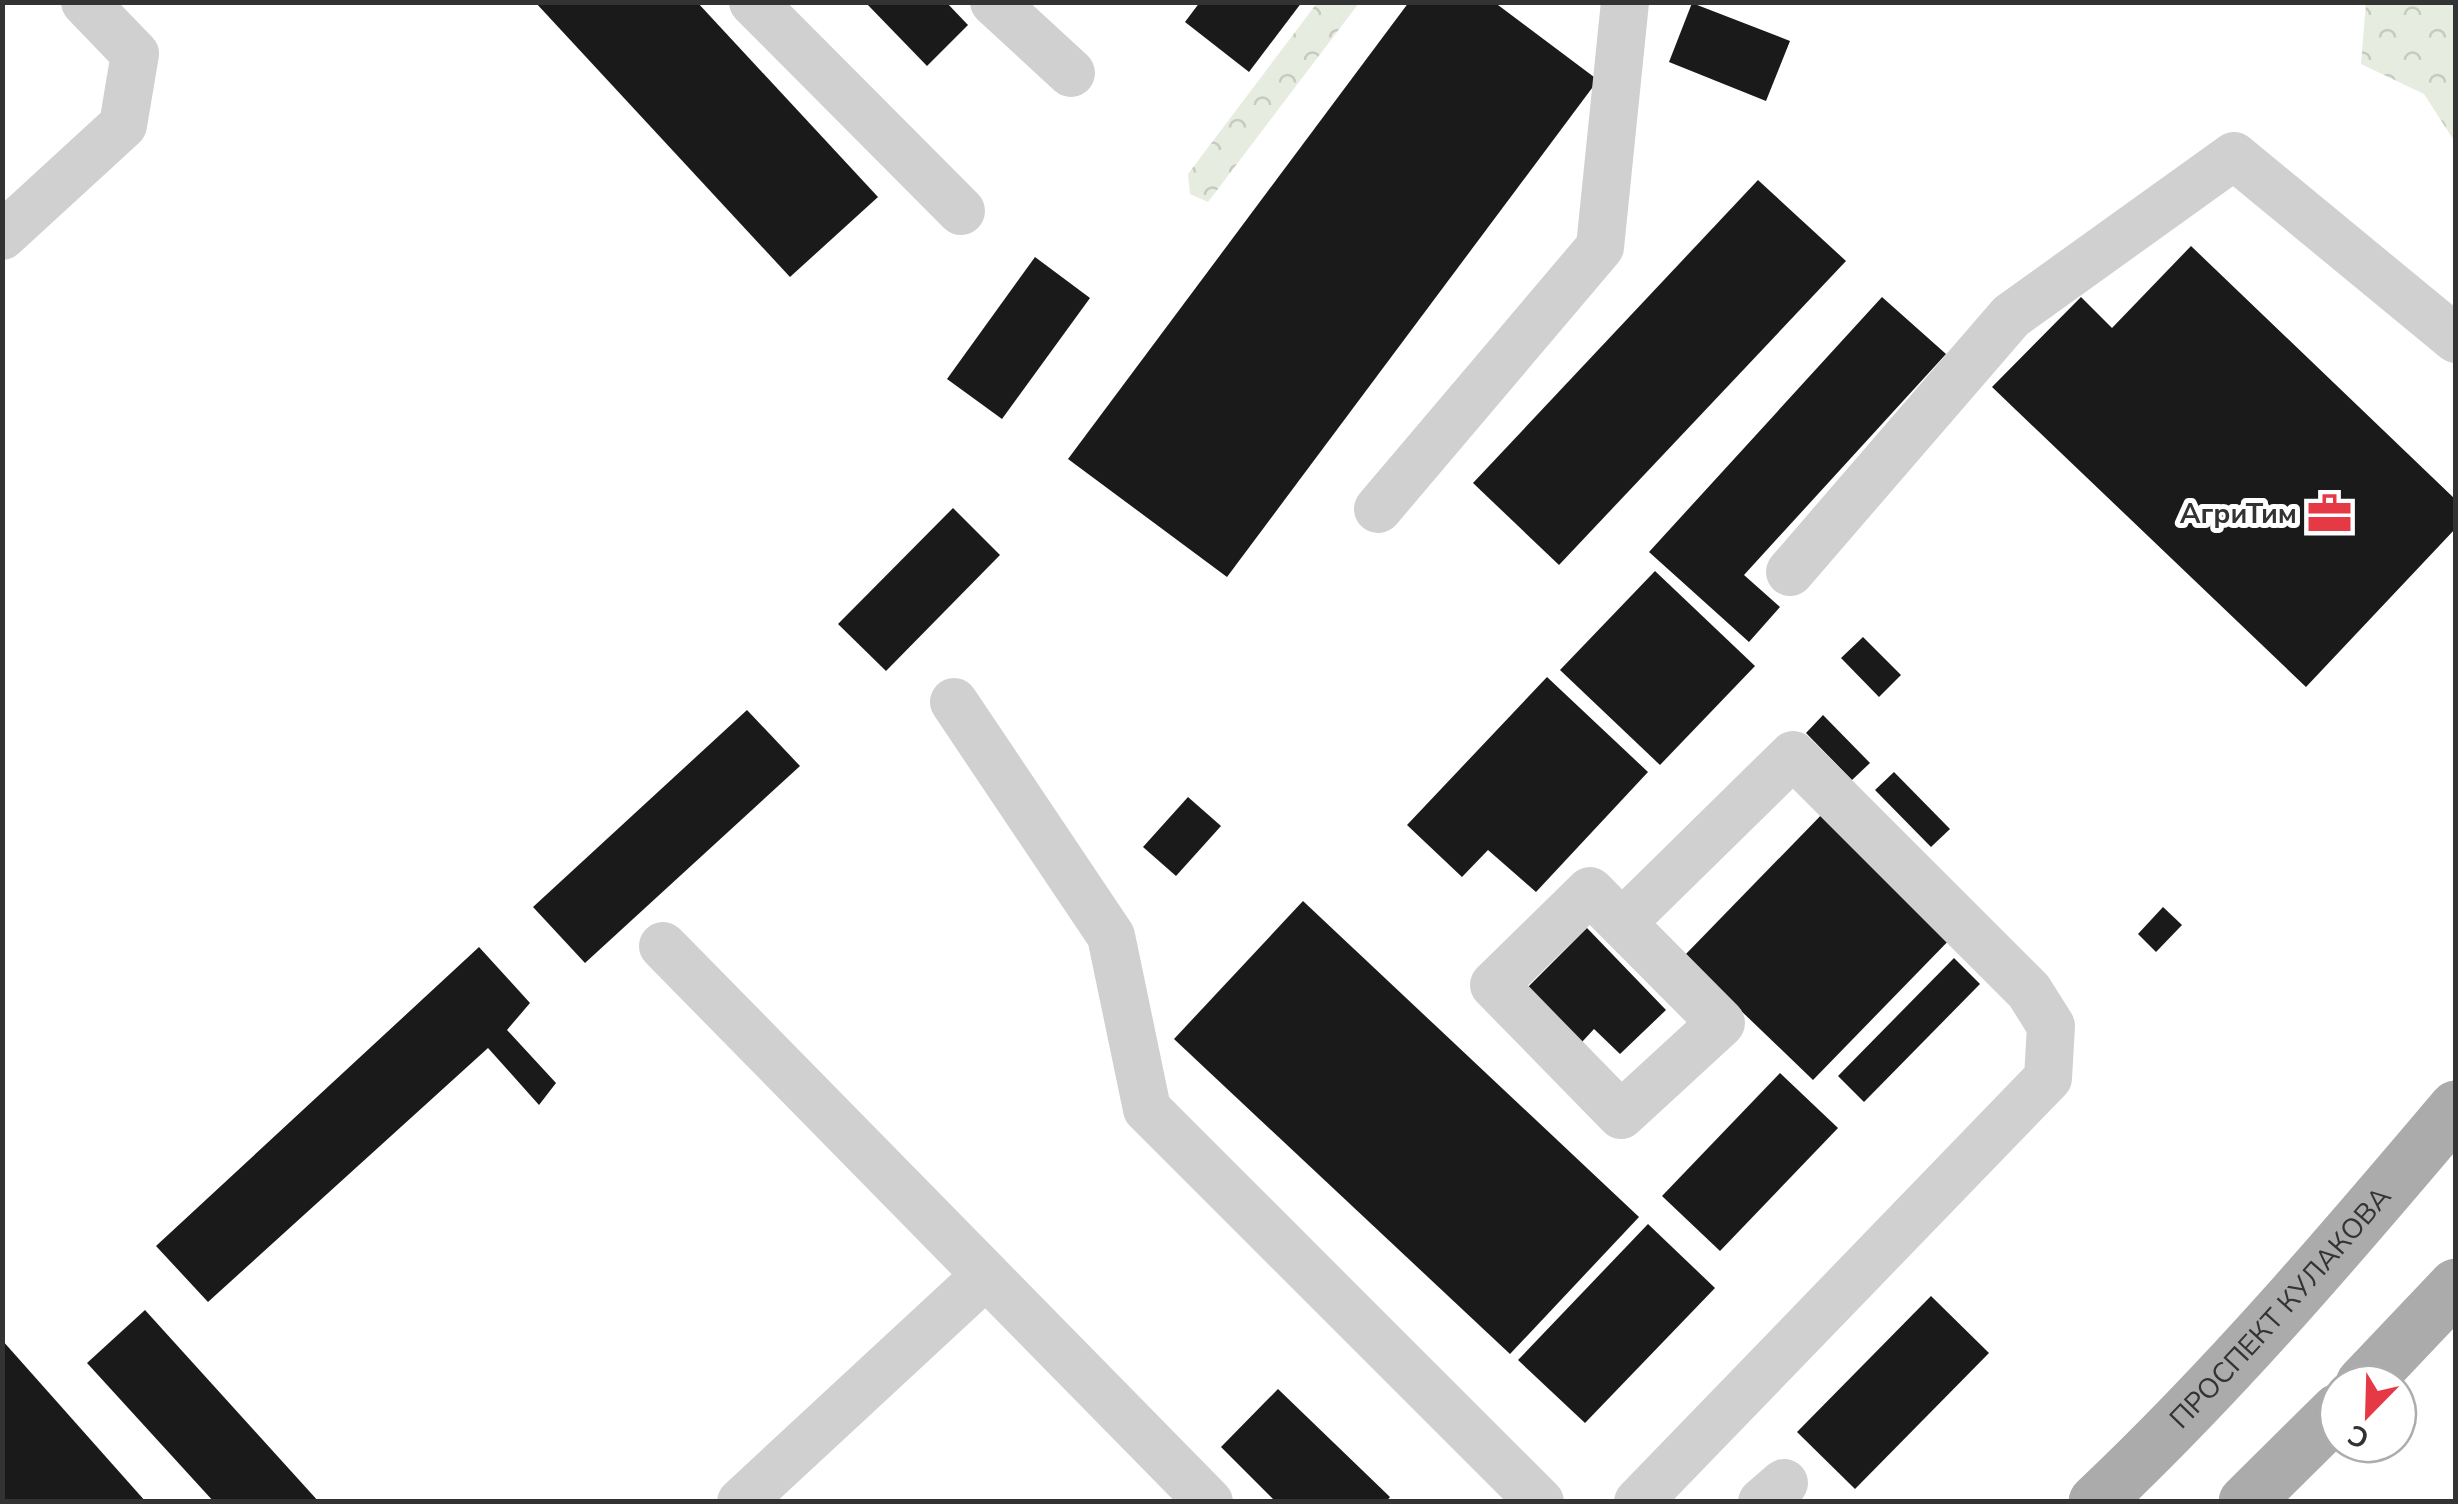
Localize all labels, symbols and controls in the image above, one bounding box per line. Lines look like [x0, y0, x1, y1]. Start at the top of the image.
office icon: АгриТим [2306, 490, 2354, 538]
place label: АгриТим [2180, 495, 2297, 533]
street label: ПРОСПЕКТ КУЛАКОВА [2162, 1180, 2396, 1436]
north arrow [2318, 1364, 2418, 1464]

